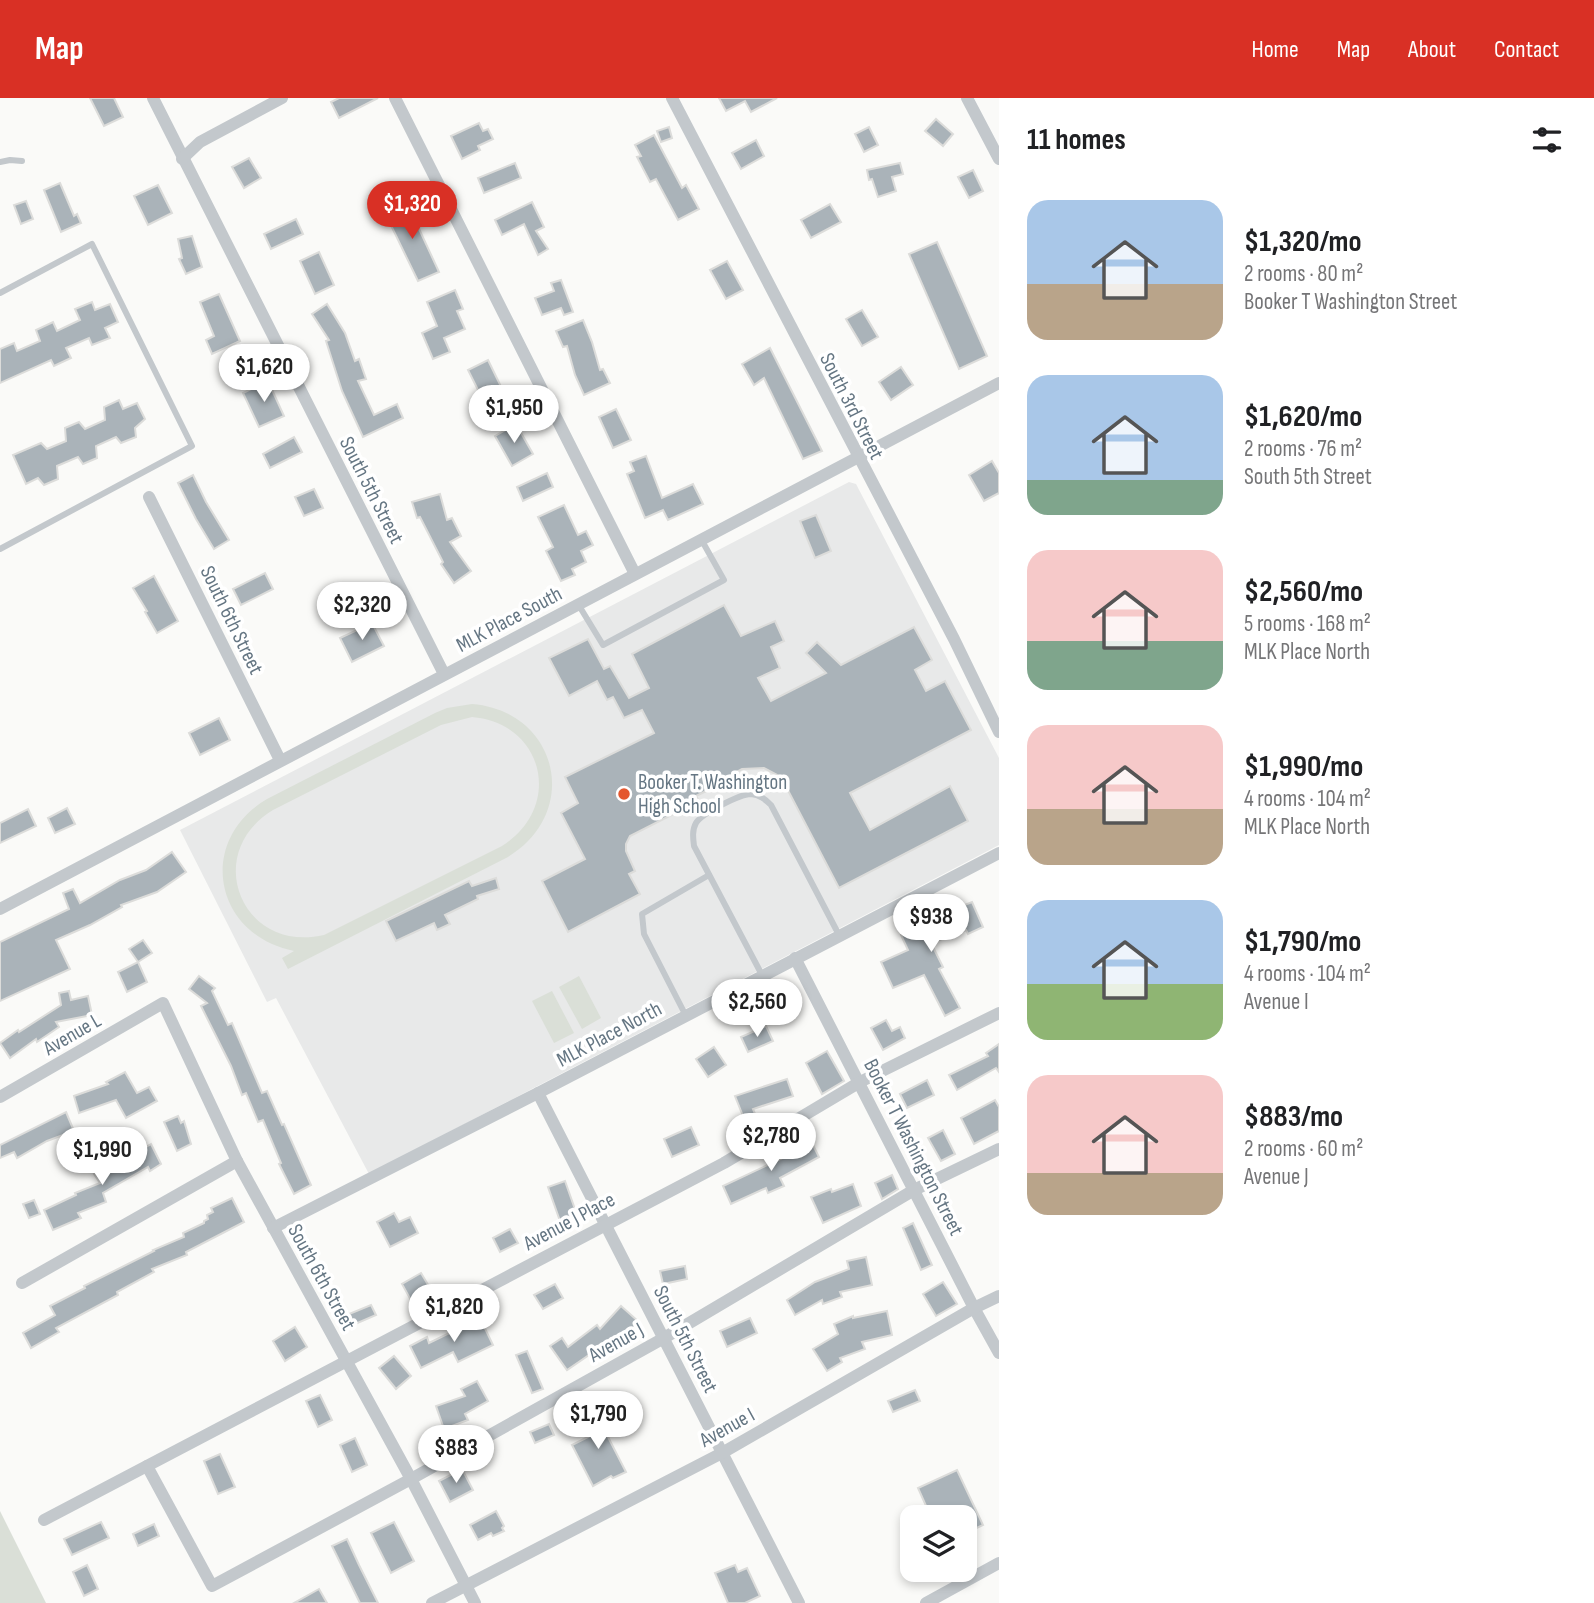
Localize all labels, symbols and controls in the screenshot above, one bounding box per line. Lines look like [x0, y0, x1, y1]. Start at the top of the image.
text: Map [35, 29, 84, 69]
text: Home [1251, 35, 1299, 64]
text: Map [1337, 35, 1370, 64]
text: About [1408, 35, 1456, 64]
text: Contact [1494, 35, 1559, 64]
icon: filters [1528, 121, 1566, 159]
text: 11 homes [1027, 122, 1126, 158]
pin: $1,320 [355, 181, 469, 241]
text: $1,320 [383, 190, 441, 218]
text: $1,320/mo [1244, 224, 1361, 260]
icon: home [1083, 228, 1167, 312]
text: 2 rooms · 80 m² [1244, 260, 1363, 288]
text: Booker T Washington Street [1244, 288, 1457, 316]
pin: $1,620 [207, 344, 321, 404]
street label: South 3rd Street [814, 349, 889, 464]
text: $1,620 [235, 353, 293, 381]
pin: $1,950 [457, 386, 571, 445]
text: $1,950 [485, 394, 543, 422]
text: $1,620/mo [1244, 399, 1362, 435]
icon: home [1083, 403, 1167, 487]
street label: South 5th Street [334, 433, 409, 548]
text: 2 rooms · 76 m² [1244, 435, 1362, 463]
text: South 5th Street [1244, 463, 1372, 491]
street label: South 6th Street [195, 562, 269, 678]
text: $2,560/mo [1244, 574, 1363, 610]
icon: home [1083, 578, 1167, 662]
street label: MLK Place South [452, 581, 566, 658]
pin: $2,320 [305, 582, 419, 642]
text: $2,320 [333, 591, 391, 619]
text: 5 rooms · 168 m² [1244, 610, 1371, 638]
text: MLK Place North [1244, 638, 1370, 666]
text: $1,990/mo [1244, 749, 1363, 785]
icon: home [1083, 753, 1167, 837]
place label: Booker T. Washington High School [638, 770, 787, 819]
text: 4 rooms · 104 m² [1244, 785, 1371, 813]
marker: Booker T. Washington High School [616, 786, 632, 802]
text: MLK Place North [1244, 813, 1370, 841]
pin: $938 [890, 894, 972, 954]
text: $938 [909, 903, 953, 931]
text: $1,790/mo [1244, 924, 1361, 960]
icon: home [1083, 928, 1167, 1012]
text: 4 rooms · 104 m² [1244, 960, 1371, 988]
pin: $2,560 [700, 979, 814, 1039]
text: $2,560 [727, 988, 787, 1016]
text: Avenue I [1244, 988, 1309, 1016]
street label: MLK Place North [553, 996, 666, 1073]
street label: Avenue L [38, 1008, 106, 1061]
street label: Booker T Washington Street [858, 1055, 969, 1240]
text: $883/mo [1244, 1099, 1343, 1135]
icon: home [1083, 1103, 1167, 1187]
pin: $2,780 [714, 1114, 828, 1173]
text: $2,780 [742, 1122, 800, 1150]
pin: $1,990 [45, 1128, 159, 1187]
text: 2 rooms · 60 m² [1244, 1135, 1363, 1163]
text: $1,990 [72, 1136, 132, 1164]
text: Avenue J [1244, 1163, 1309, 1191]
street label: Avenue J Place [518, 1187, 619, 1256]
street label: South 6th Street [282, 1220, 361, 1335]
street label: South 5th Street [648, 1282, 723, 1397]
pin: $1,820 [397, 1284, 511, 1344]
text: $1,820 [425, 1293, 483, 1321]
street label: Avenue J [584, 1317, 648, 1368]
pin: $1,790 [541, 1392, 655, 1451]
text: $1,790 [569, 1400, 627, 1428]
street label: Avenue I [695, 1402, 759, 1453]
pin: $883 [415, 1426, 497, 1485]
text: $883 [434, 1434, 478, 1462]
map controls [900, 1505, 977, 1582]
button: layers [900, 1505, 977, 1582]

